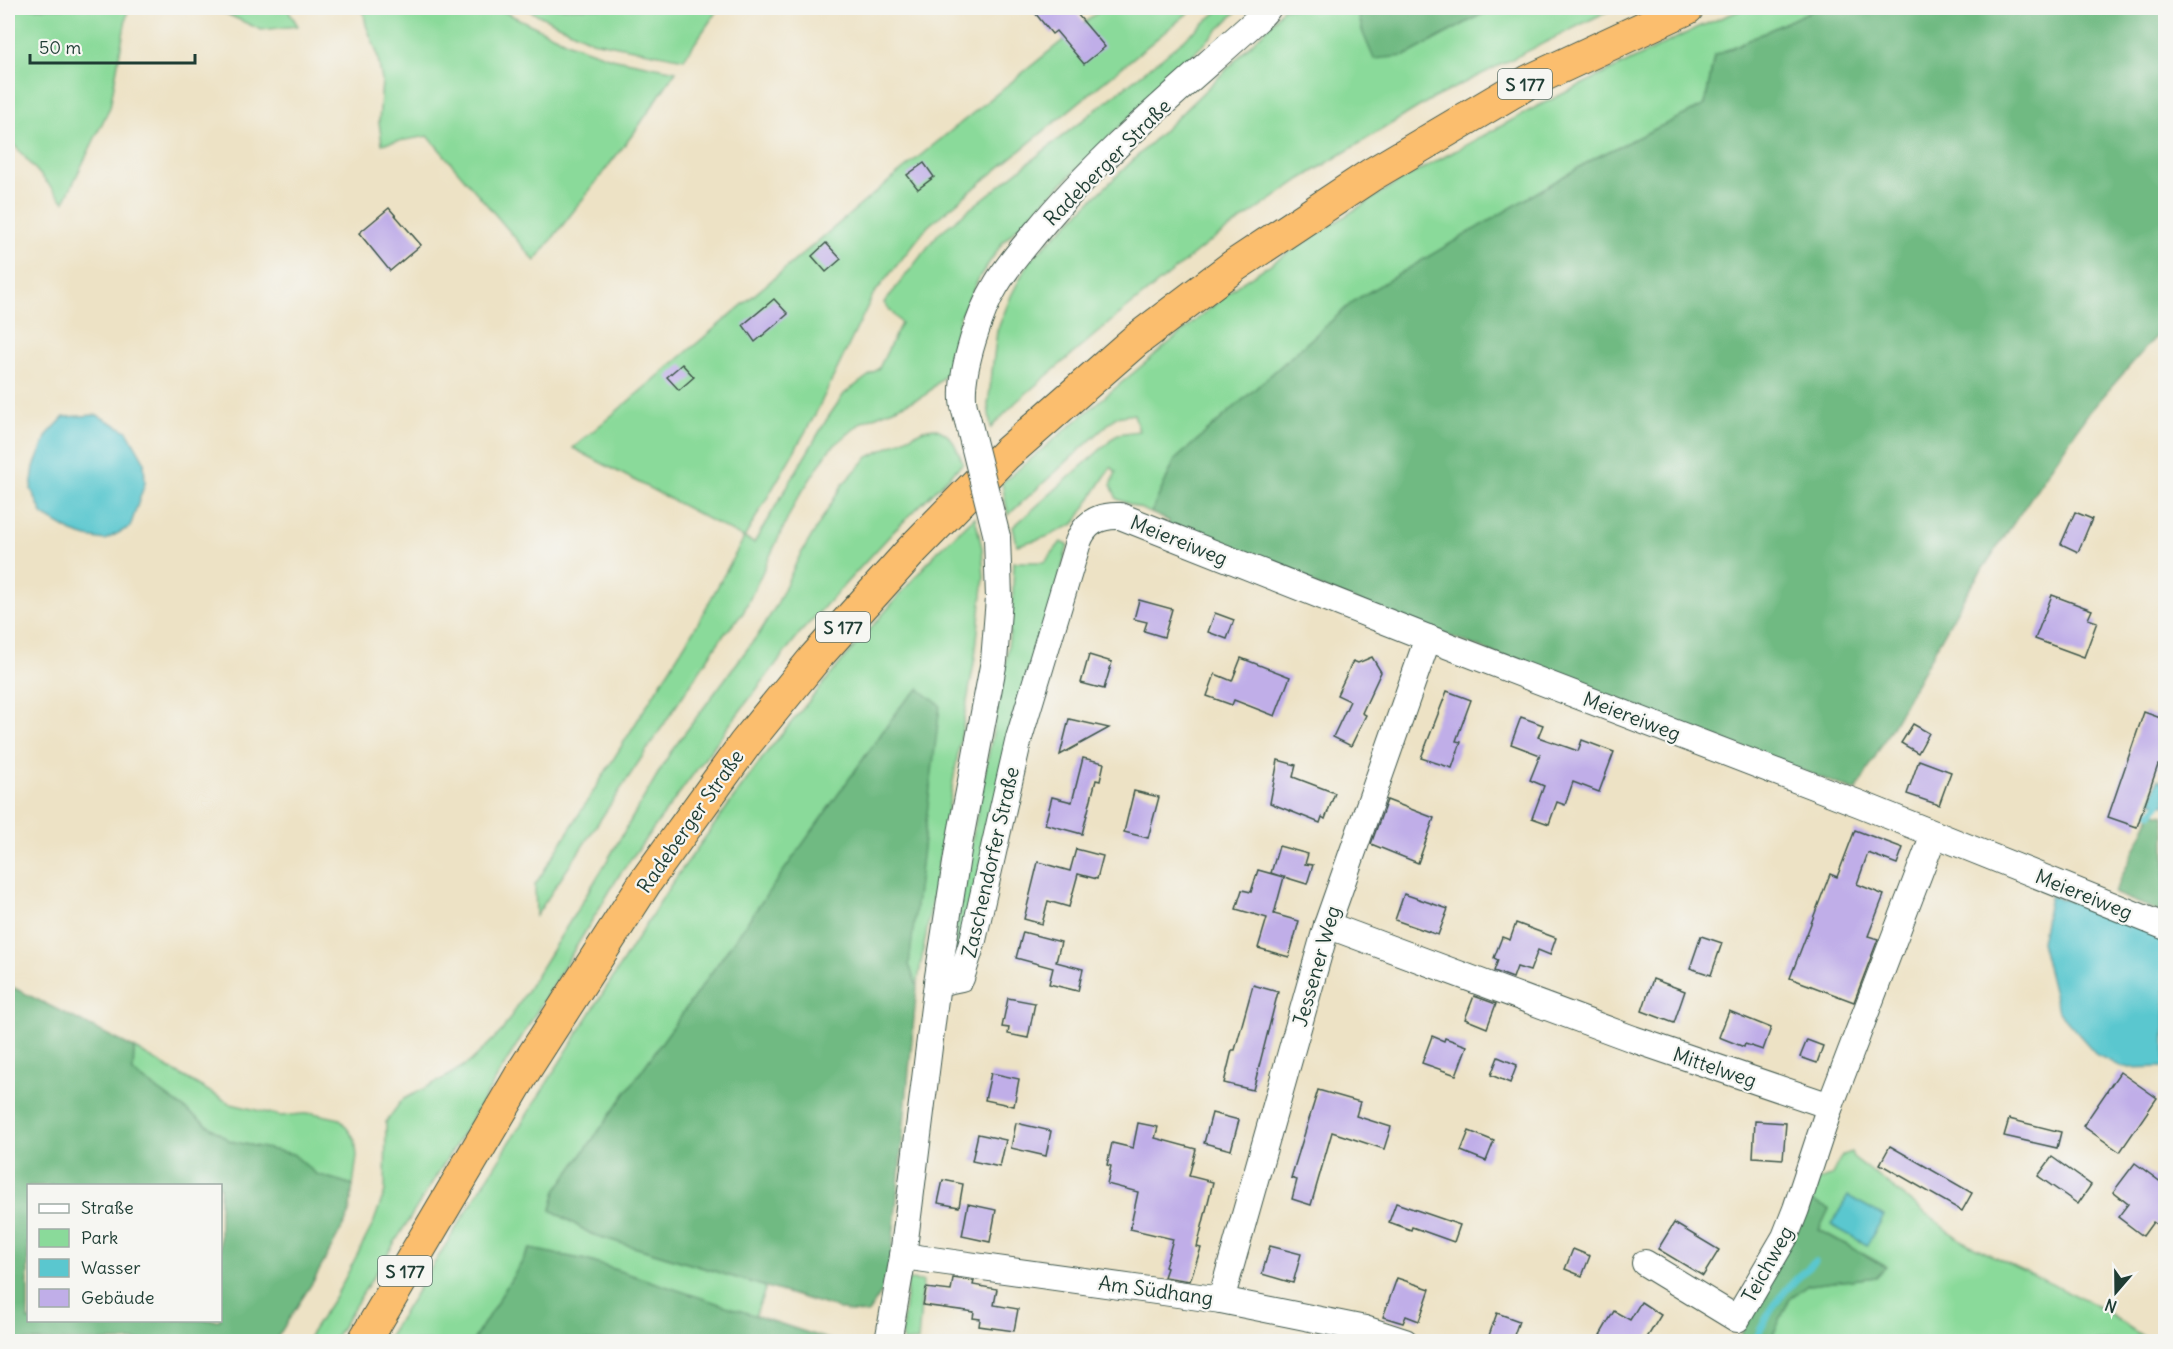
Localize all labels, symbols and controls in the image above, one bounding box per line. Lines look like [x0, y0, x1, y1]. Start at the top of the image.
scale bar [30, 27, 195, 65]
text: 50 m [39, 36, 81, 59]
road number: S 177 [1498, 69, 1552, 99]
street label: Radeberger Straße [1038, 93, 1176, 231]
street label: Meiereiweg [1127, 509, 1231, 571]
road number: S 177 [816, 612, 870, 642]
street label: Meiereiweg [1580, 686, 1684, 746]
street label: Radeberger Straße [631, 744, 749, 898]
street label: Zaschendorfer Straße [956, 764, 1024, 960]
street label: Meiereiweg [2032, 863, 2136, 925]
street label: Jessener Weg [1287, 903, 1345, 1029]
street label: Mittelweg [1670, 1041, 1760, 1093]
legend [27, 1184, 222, 1322]
text: Straße [81, 1196, 134, 1219]
street label: Teichweg [1736, 1221, 1798, 1307]
text: Park [81, 1226, 118, 1249]
text: Wasser [81, 1256, 141, 1279]
road number: S 177 [378, 1256, 432, 1286]
north arrow [2086, 1262, 2146, 1322]
street label: Am Südhang [1097, 1270, 1215, 1310]
text: Gebäude [81, 1286, 154, 1309]
text: N [2102, 1295, 2119, 1317]

